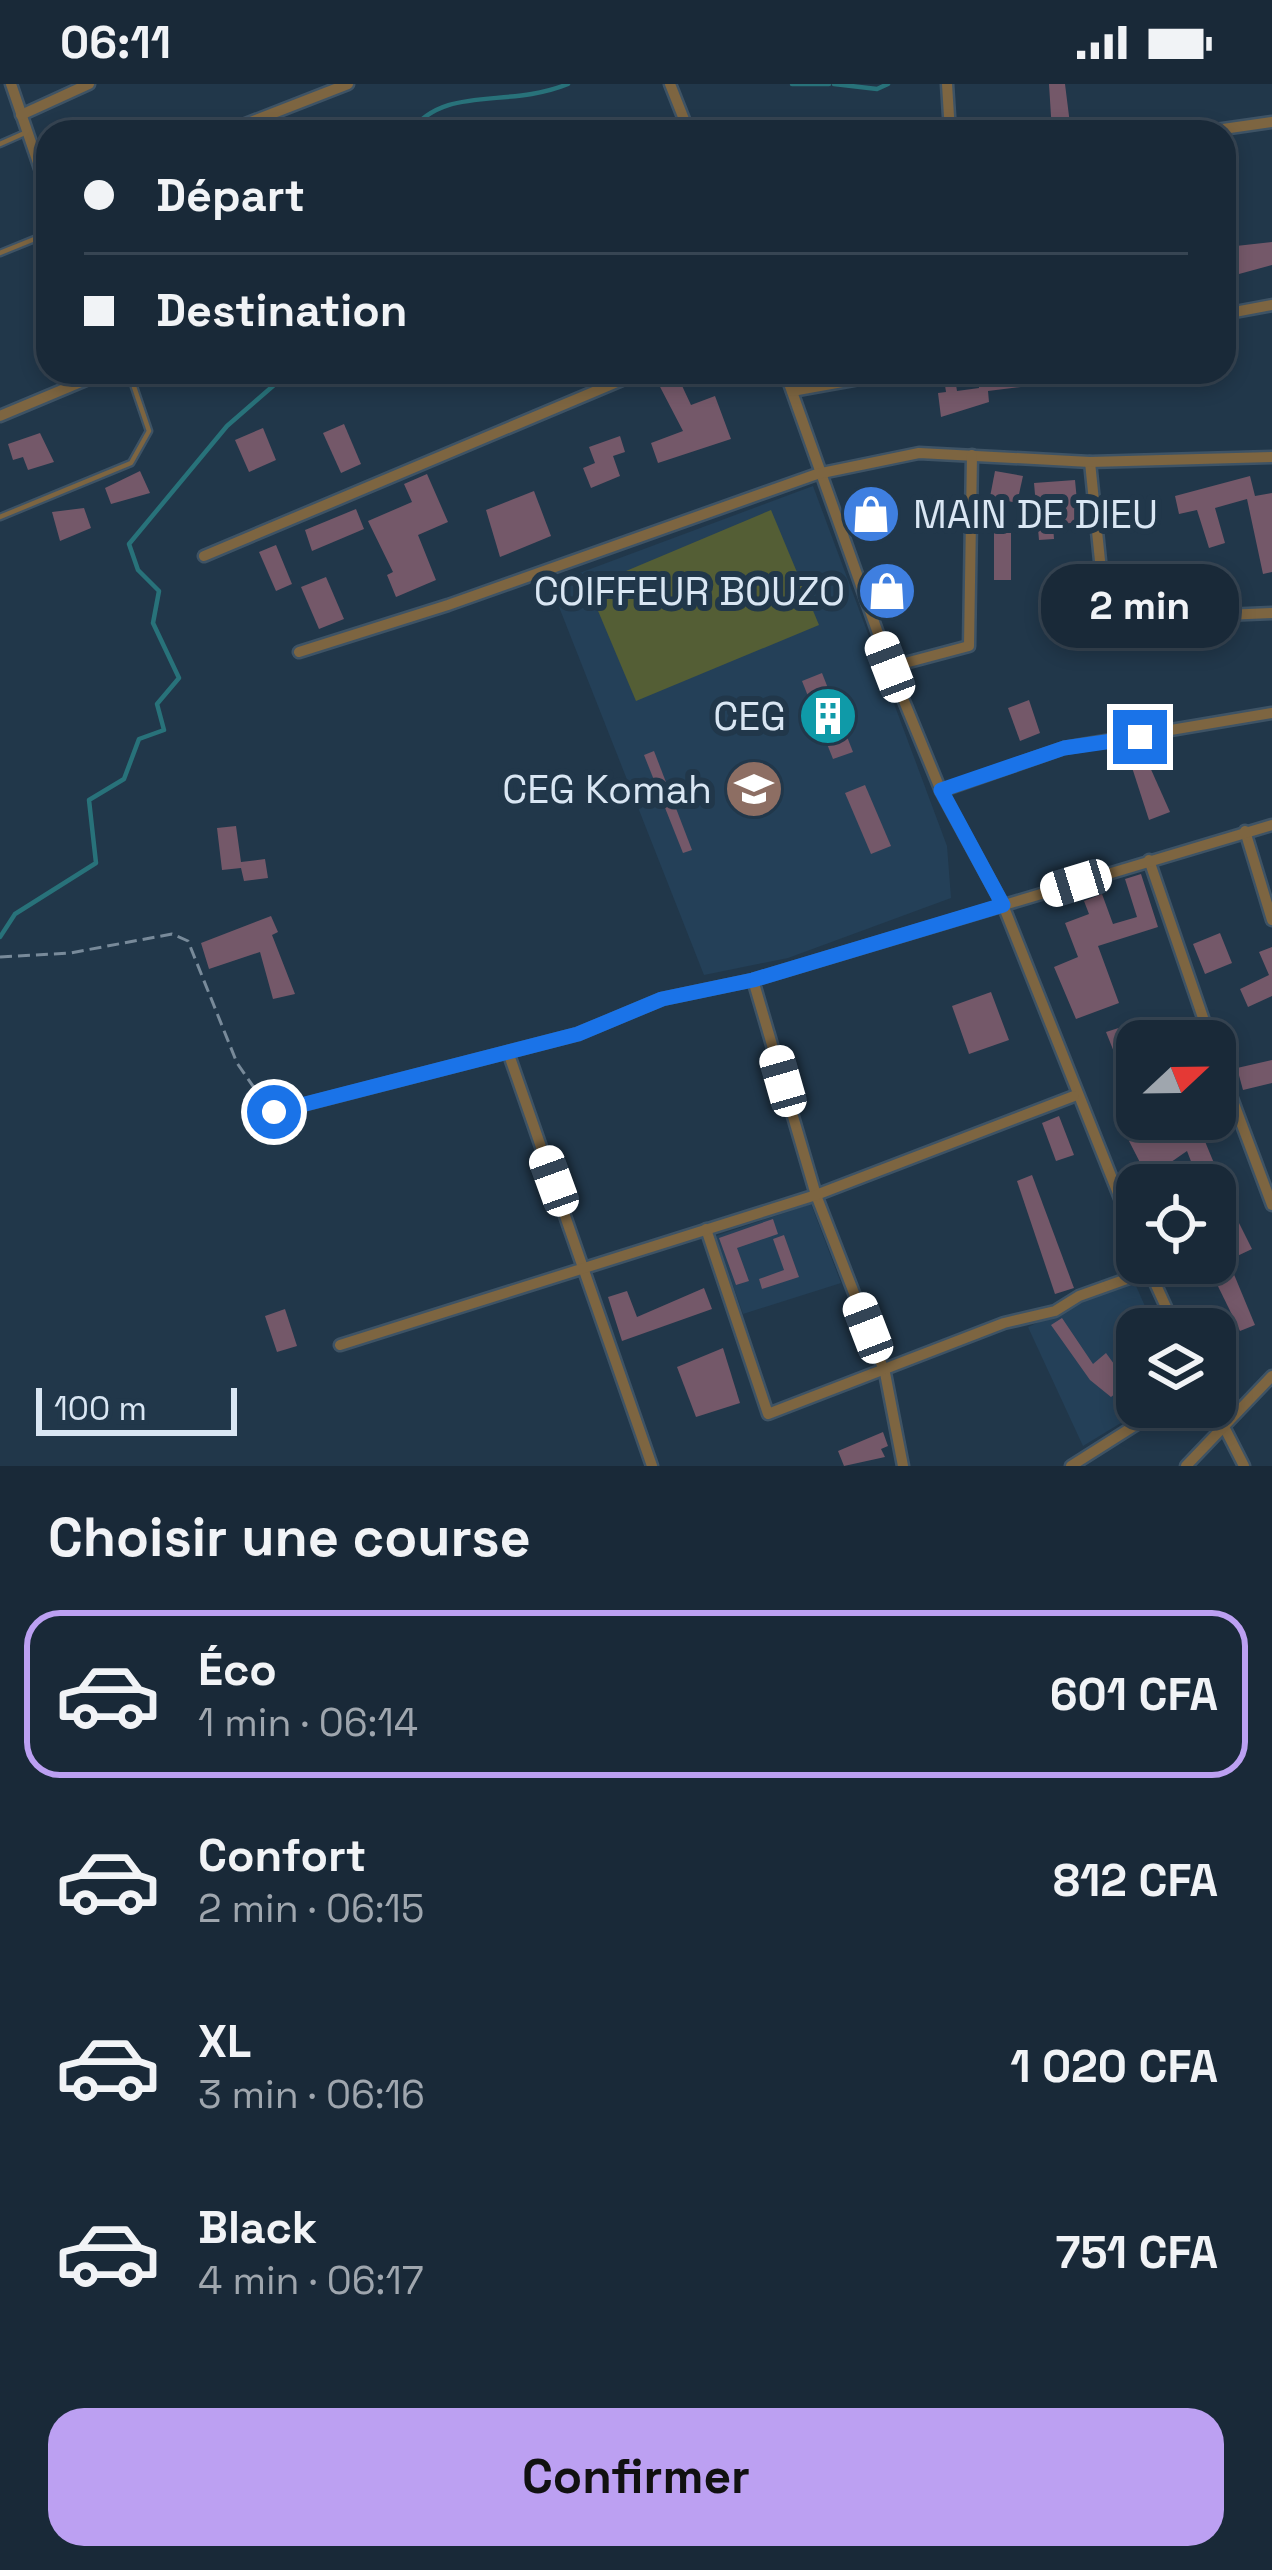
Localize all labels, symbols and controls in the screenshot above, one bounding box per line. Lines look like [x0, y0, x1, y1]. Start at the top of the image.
text: 06:11 [60, 14, 171, 71]
text: Départ [156, 167, 305, 224]
text: Destination [156, 282, 407, 339]
shop icon: MAIN DE DIEU [840, 483, 902, 545]
place label: MAIN DE DIEU [913, 490, 1158, 539]
shop icon: COIFFEUR BOUZO [856, 560, 918, 622]
callout: 2 min [1041, 563, 1239, 647]
place label: COIFFEUR BOUZO [534, 567, 845, 616]
text: 2 min [1090, 581, 1190, 630]
car [860, 627, 920, 707]
building icon: CEG [797, 685, 859, 747]
place label: CEG [713, 692, 786, 741]
route end [1113, 710, 1167, 764]
school or university icon: CEG Komah [723, 758, 785, 820]
place label: CEG Komah [502, 765, 712, 814]
car [1036, 855, 1116, 911]
north arrow [1116, 1020, 1236, 1140]
map controls [1116, 1020, 1236, 1428]
car [756, 1041, 810, 1121]
route start [247, 1085, 301, 1139]
car [525, 1141, 583, 1221]
button: locate [1116, 1164, 1236, 1284]
car [838, 1288, 898, 1368]
button: layers [1116, 1308, 1236, 1428]
scale bar [36, 1382, 237, 1435]
text: 100 m [54, 1388, 147, 1430]
text: Choisir une course [48, 1503, 531, 1572]
icon: car [54, 1640, 162, 1748]
text: Éco [198, 1641, 277, 1698]
text: 601 CFA [1050, 1666, 1218, 1723]
text: 1 min · 06:14 [198, 1698, 418, 1747]
icon: car [54, 1826, 162, 1934]
text: Confort [198, 1827, 366, 1884]
text: 812 CFA [1053, 1852, 1218, 1909]
text: 2 min · 06:15 [198, 1884, 424, 1933]
icon: car [54, 2012, 162, 2120]
text: XL [198, 2013, 251, 2070]
text: 1 020 CFA [1010, 2038, 1218, 2095]
text: 3 min · 06:16 [198, 2070, 425, 2119]
icon: car [54, 2198, 162, 2306]
text: Black [198, 2199, 317, 2256]
text: 751 CFA [1056, 2224, 1218, 2281]
text: 4 min · 06:17 [198, 2256, 424, 2305]
button: Confirmer [48, 2408, 1224, 2546]

